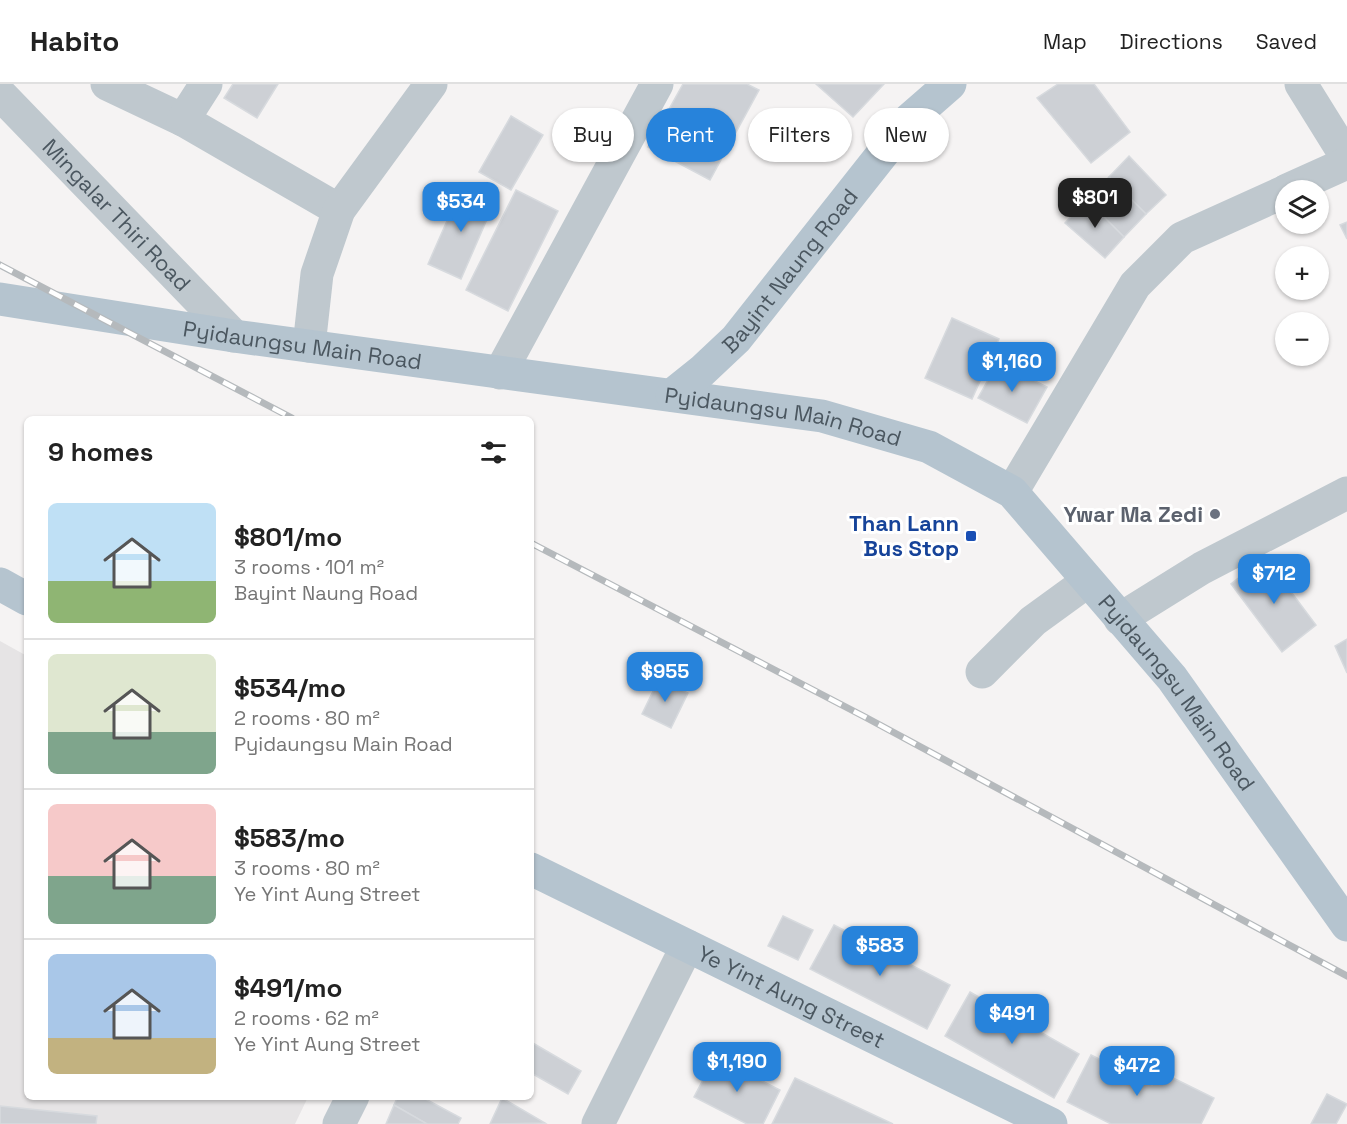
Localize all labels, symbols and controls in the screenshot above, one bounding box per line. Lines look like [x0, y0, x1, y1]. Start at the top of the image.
text: Habito [30, 23, 119, 59]
text: Map [1043, 28, 1087, 55]
text: Directions [1120, 28, 1223, 55]
text: Saved [1256, 28, 1317, 55]
chip: Buy [552, 108, 634, 162]
chip: Rent [646, 108, 736, 162]
chip: Filters [748, 108, 852, 162]
chip: New [864, 108, 949, 162]
street label: Mingalar Thiri Road [37, 133, 197, 297]
pin: $801 [1059, 178, 1131, 229]
map controls [1275, 180, 1329, 366]
button: layers [1275, 180, 1329, 234]
pin: $534 [425, 182, 497, 233]
street label: Bayint Naung Road [716, 183, 864, 359]
text: $801 [1072, 184, 1118, 210]
text: $534 [437, 188, 486, 214]
button: + [1275, 246, 1329, 300]
button: − [1275, 312, 1329, 366]
street label: Pyidaungsu Main Road [181, 314, 424, 375]
pin: $1,160 [963, 342, 1061, 393]
text: $1,160 [982, 348, 1042, 374]
street label: Pyidaungsu Main Road [663, 381, 905, 452]
text: 9 homes [48, 435, 153, 469]
icon: filters [477, 436, 510, 469]
place label: Ywar Ma Zedi [1064, 500, 1203, 528]
marker: Ywar Ma Zedi [1208, 507, 1222, 521]
place label: Than Lann Bus Stop [849, 509, 959, 562]
text: $801/mo [234, 520, 342, 554]
icon: home [96, 527, 168, 599]
marker: Than Lann Bus Stop [964, 529, 978, 543]
text: 3 rooms · 101 m² [234, 554, 384, 580]
pin: $712 [1238, 554, 1310, 605]
text: $712 [1252, 560, 1296, 586]
text: Bayint Naung Road [234, 580, 418, 606]
street label: Pyidaungsu Main Road [1092, 589, 1261, 796]
pin: $955 [629, 652, 701, 703]
text: $955 [641, 658, 689, 684]
text: $534/mo [234, 671, 346, 705]
icon: home [96, 678, 168, 750]
text: 2 rooms · 80 m² [234, 705, 380, 731]
text: Pyidaungsu Main Road [234, 731, 453, 757]
text: $583/mo [234, 821, 345, 855]
icon: home [96, 828, 168, 900]
text: 3 rooms · 80 m² [234, 855, 380, 881]
text: Ye Yint Aung Street [234, 881, 421, 907]
pin: $583 [844, 926, 916, 977]
text: $583 [856, 932, 904, 958]
street label: Ye Yint Aung Street [693, 939, 890, 1054]
text: $491/mo [234, 971, 342, 1005]
icon: home [96, 978, 168, 1050]
pin: $491 [976, 994, 1048, 1045]
text: $491 [989, 1000, 1035, 1026]
text: 2 rooms · 62 m² [234, 1005, 379, 1031]
text: Ye Yint Aung Street [234, 1031, 421, 1057]
pin: $1,190 [688, 1042, 786, 1093]
pin: $472 [1101, 1046, 1173, 1097]
text: $1,190 [707, 1048, 767, 1074]
text: $472 [1114, 1052, 1160, 1078]

